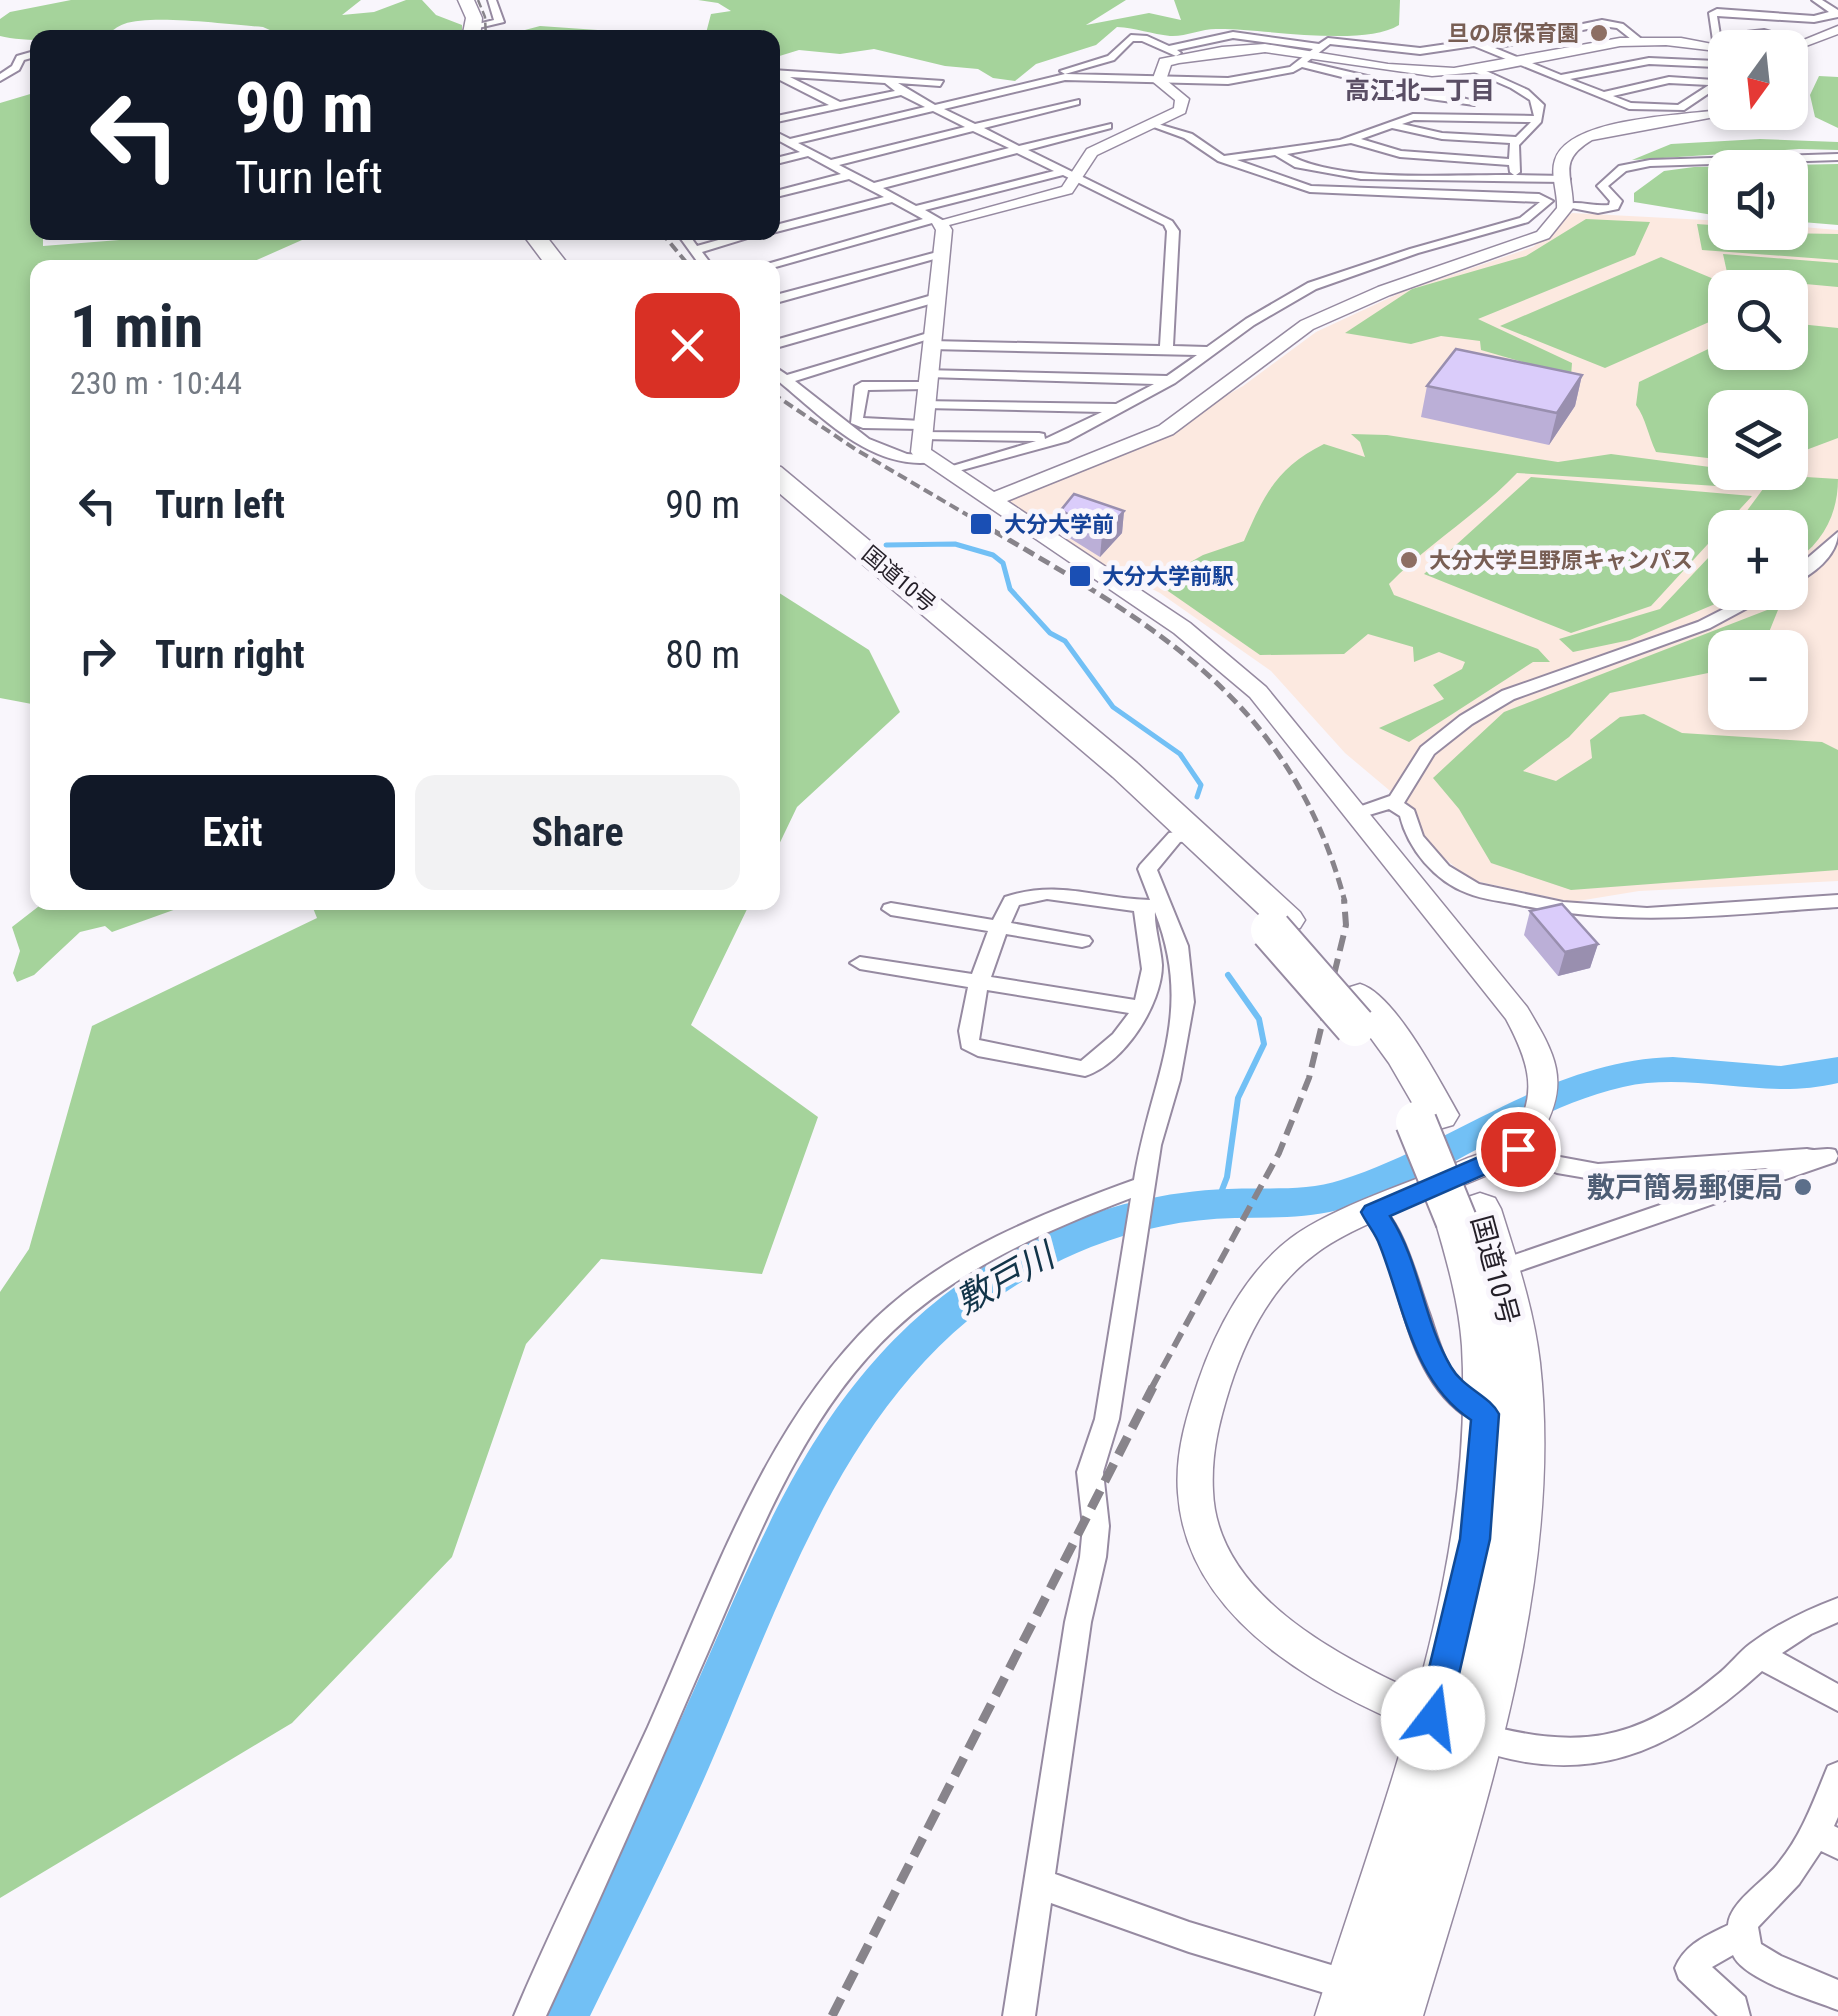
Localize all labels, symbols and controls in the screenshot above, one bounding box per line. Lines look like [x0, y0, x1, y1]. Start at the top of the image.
place label: 旦の原保育園 [1447, 21, 1579, 46]
marker: 旦の原保育園 [1588, 22, 1610, 44]
north arrow [1708, 30, 1808, 130]
map controls [1708, 30, 1808, 730]
text: 90 m [235, 67, 374, 149]
icon: left [70, 70, 200, 200]
district label: 高江北一丁目 [1345, 76, 1495, 105]
button: sound [1708, 150, 1808, 250]
text: Turn left [235, 151, 383, 204]
button: search [1708, 270, 1808, 370]
text: 1 min [70, 291, 203, 362]
button: close [635, 293, 740, 398]
text: 230 m · 10:44 [70, 364, 242, 402]
button: layers [1708, 390, 1808, 490]
icon: left [70, 478, 125, 533]
text: Turn left [155, 483, 285, 527]
text: 90 m [665, 483, 740, 527]
button: + [1708, 510, 1808, 610]
marker: 大分大学前 [968, 511, 994, 537]
place label: 大分大学前 [1004, 512, 1114, 537]
street label: 国道10号 [857, 541, 941, 617]
place label: 大分大学旦野原キャンパス [1429, 548, 1693, 573]
marker: 大分大学旦野原キャンパス [1398, 549, 1420, 571]
marker: 大分大学前駅 [1067, 563, 1093, 589]
place label: 大分大学前駅 [1102, 564, 1234, 589]
icon: right [70, 628, 125, 683]
button: − [1708, 630, 1808, 730]
text: Turn right [155, 633, 305, 677]
text: 80 m [665, 633, 740, 677]
button: Exit [70, 775, 395, 890]
button: Share [415, 775, 740, 890]
pin [1476, 1107, 1561, 1192]
icon: arrive [1491, 1122, 1546, 1177]
place label: 敷戸簡易郵便局 [1587, 1171, 1783, 1204]
marker: 敷戸簡易郵便局 [1792, 1176, 1814, 1198]
street label: 国道10号 [1465, 1212, 1525, 1328]
water label: 敷戸川 [949, 1234, 1064, 1322]
position arrow [1381, 1666, 1485, 1770]

